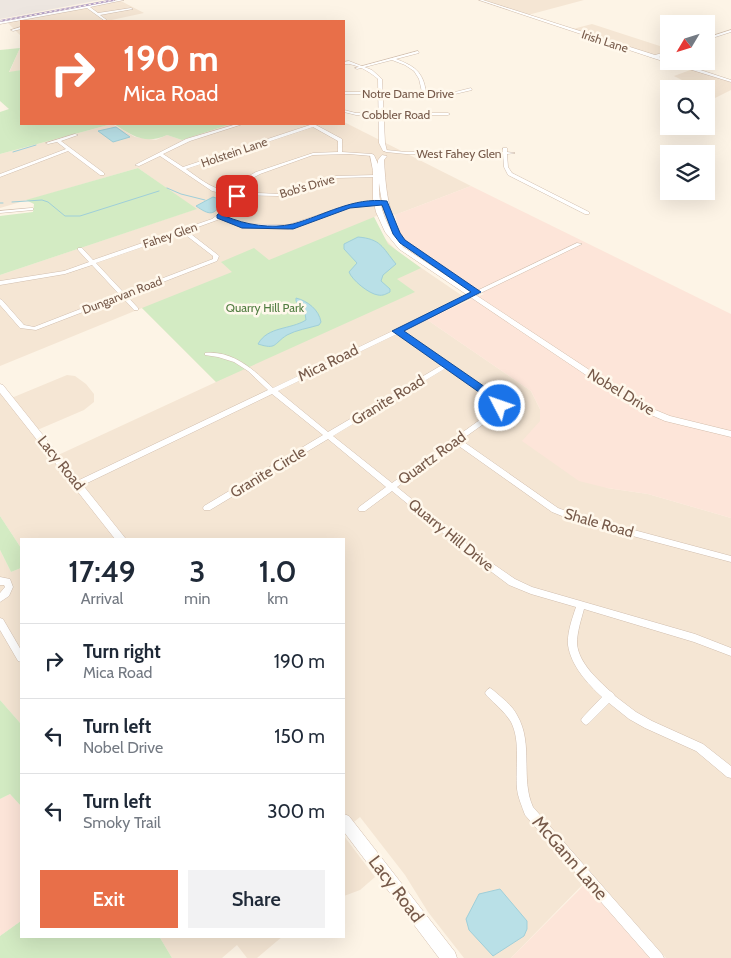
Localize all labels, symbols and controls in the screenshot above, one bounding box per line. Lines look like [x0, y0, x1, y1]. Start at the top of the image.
north arrow [660, 15, 715, 70]
map controls [660, 15, 715, 200]
street label: Irish Lane [580, 26, 630, 56]
text: 190 m [123, 37, 219, 80]
icon: right [40, 40, 105, 105]
text: Mica Road [123, 80, 219, 107]
button: search [660, 80, 715, 135]
street label: Notre Dame Drive [362, 86, 454, 101]
street label: Cobbler Road [362, 107, 430, 122]
street label: Holstein Lane [199, 134, 269, 170]
button: layers [660, 145, 715, 200]
street label: West Fahey Glen [416, 146, 502, 161]
street label: Bob's Drive [278, 171, 336, 201]
pin [216, 175, 258, 217]
icon: arrive [223, 182, 251, 210]
street label: Fahey Glen [141, 219, 199, 251]
street label: Dungarvan Road [80, 273, 164, 317]
park label: Quarry Hill Park [226, 300, 305, 315]
street label: Mica Road [295, 341, 361, 385]
street label: Nobel Drive [584, 365, 658, 419]
street label: Granite Road [348, 371, 428, 429]
position arrow [473, 379, 525, 431]
street label: Quartz Road [395, 427, 469, 489]
street label: Lacy Road [34, 432, 88, 494]
street label: Granite Circle [227, 442, 309, 502]
street label: Quarry Hill Drive [405, 495, 498, 575]
street label: Shale Road [562, 505, 636, 541]
text: 17:49 [68, 553, 136, 590]
text: 3 [189, 553, 205, 590]
text: 1.0 [259, 553, 297, 590]
text: Arrival [81, 589, 123, 608]
text: min [184, 589, 210, 608]
text: km [267, 589, 288, 608]
text: Turn right [83, 640, 161, 663]
icon: right [40, 647, 68, 675]
text: 190 m [274, 650, 325, 673]
text: Mica Road [83, 663, 152, 682]
text: Turn left [83, 715, 151, 738]
icon: left [40, 722, 68, 750]
text: 150 m [274, 725, 325, 748]
text: Nobel Drive [83, 738, 163, 757]
text: Turn left [83, 790, 151, 813]
icon: left [40, 797, 68, 825]
text: 300 m [267, 800, 325, 823]
street label: McGann Lane [528, 811, 612, 905]
text: Smoky Trail [83, 813, 161, 832]
street label: Lacy Road [364, 851, 428, 927]
button: Exit [40, 870, 178, 928]
button: Share [188, 870, 325, 928]

